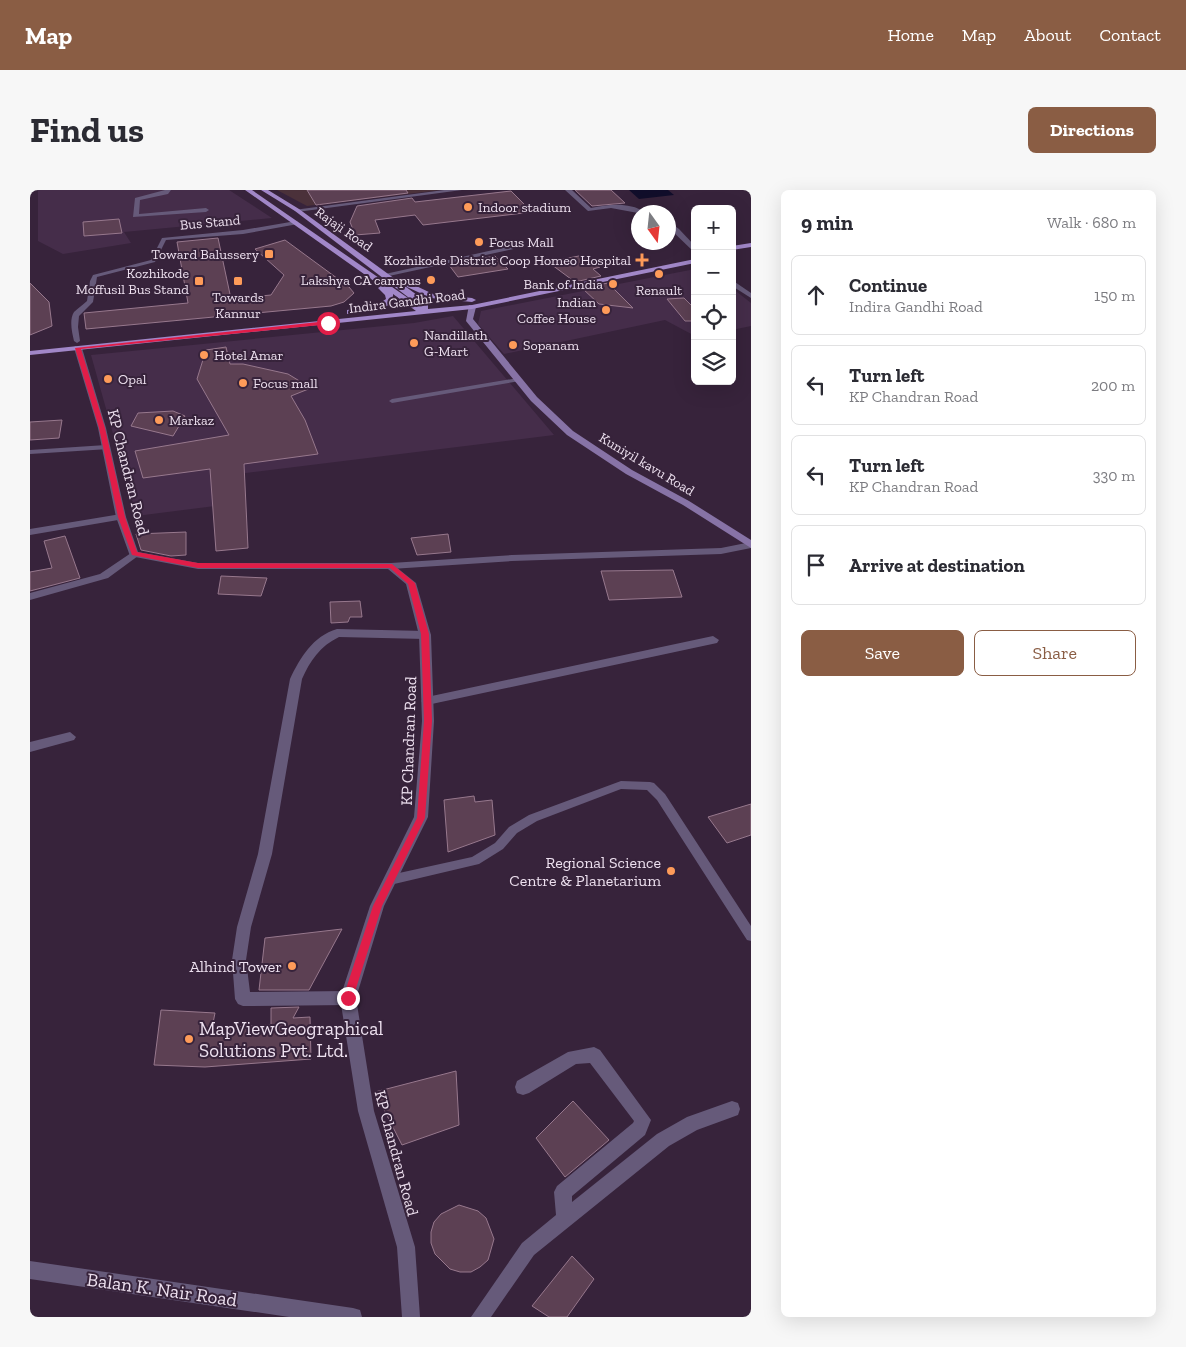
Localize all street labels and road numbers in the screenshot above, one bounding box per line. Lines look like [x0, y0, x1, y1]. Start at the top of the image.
street label: Rajaji Road [312, 203, 376, 256]
street label: Bus Stand [179, 211, 241, 234]
street label: Indira Gandhi Road [348, 286, 467, 317]
street label: KP Chandran Road [104, 407, 153, 537]
street label: Kuniyil kavu Road [596, 429, 698, 500]
street label: KP Chandran Road [397, 676, 420, 806]
street label: KP Chandran Road [371, 1088, 422, 1218]
street label: Balan K. Nair Road [85, 1268, 239, 1312]

